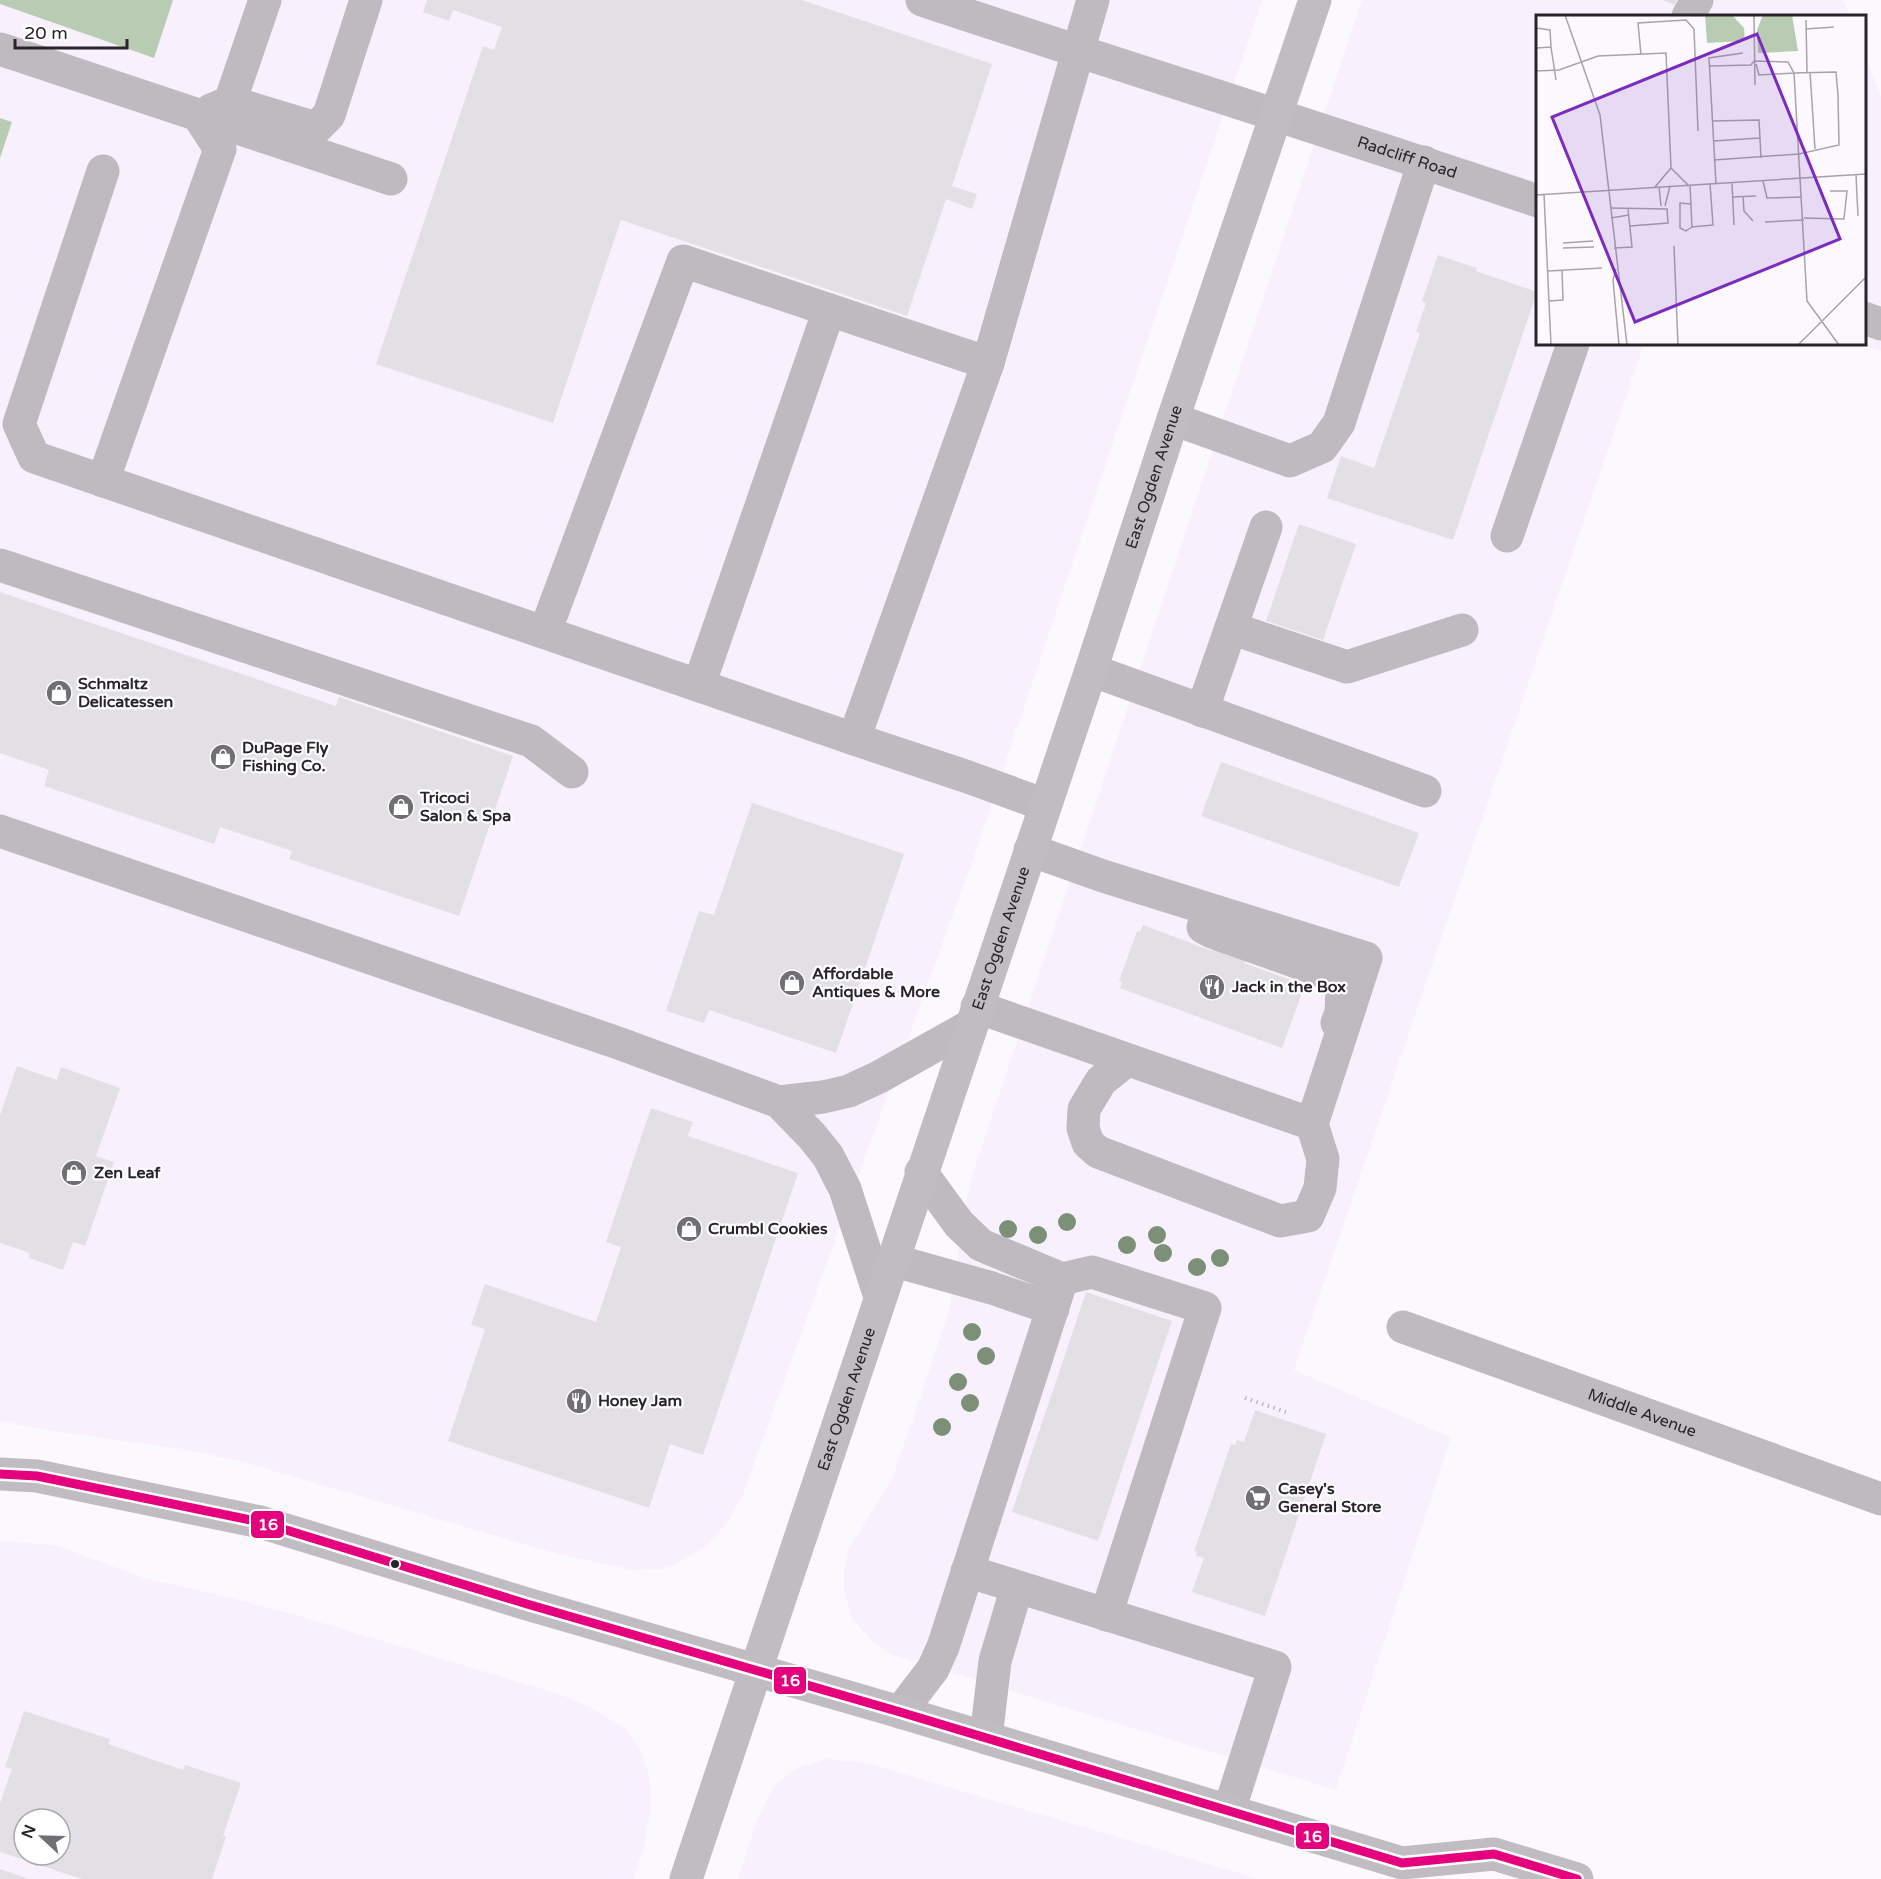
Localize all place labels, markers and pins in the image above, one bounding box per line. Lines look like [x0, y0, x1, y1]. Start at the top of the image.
place label: Schmaltz Delicatessen [78, 674, 173, 712]
shop icon: Schmaltz Delicatessen [44, 678, 74, 708]
place label: DuPage Fly Fishing Co. [242, 738, 329, 776]
shop icon: DuPage Fly Fishing Co. [208, 742, 238, 772]
place label: Tricoci Salon & Spa [419, 788, 511, 826]
shop icon: Tricoci Salon & Spa [386, 792, 416, 822]
place label: Affordable Antiques & More [812, 964, 940, 1002]
shop icon: Affordable Antiques & More [777, 968, 807, 998]
restaurant icon: Jack in the Box [1197, 972, 1227, 1002]
place label: Jack in the Box [1231, 977, 1346, 997]
shop icon: Zen Leaf [59, 1158, 89, 1188]
place label: Zen Leaf [94, 1163, 161, 1183]
shop icon: Crumbl Cookies [674, 1214, 704, 1244]
place label: Crumbl Cookies [708, 1219, 828, 1239]
restaurant icon: Honey Jam [564, 1386, 594, 1416]
place label: Honey Jam [598, 1391, 682, 1411]
place label: Casey's General Store [1278, 1479, 1381, 1517]
supermarket icon: Casey's General Store [1243, 1483, 1273, 1513]
unlabelled marker [389, 1558, 401, 1570]

